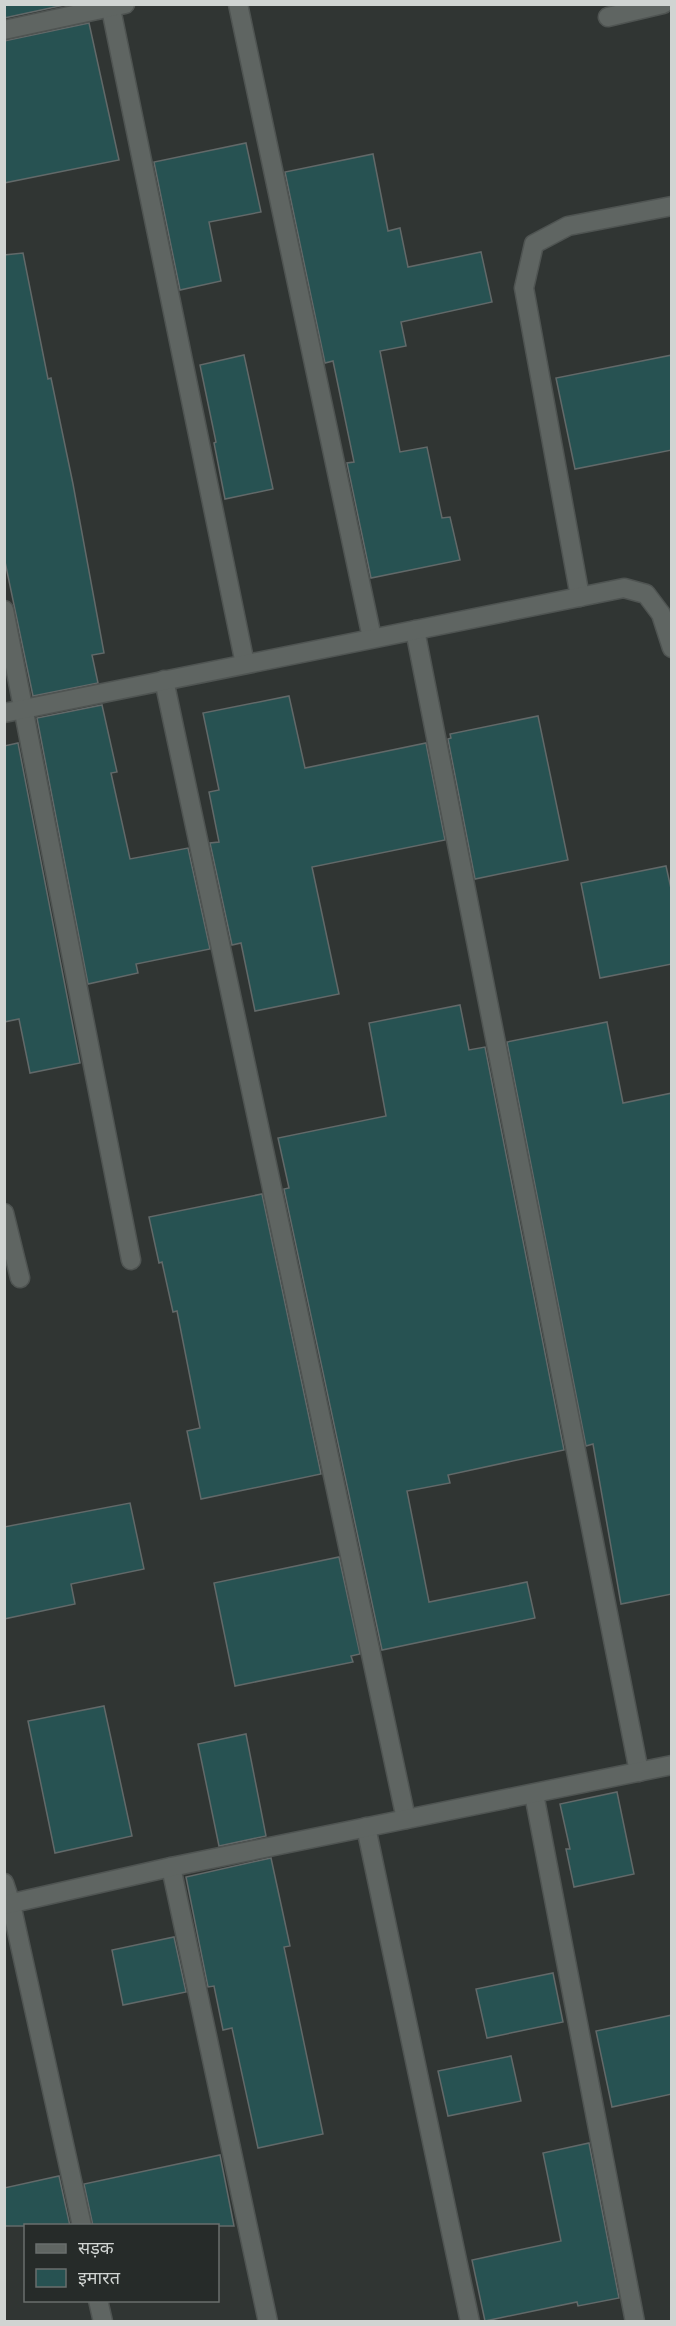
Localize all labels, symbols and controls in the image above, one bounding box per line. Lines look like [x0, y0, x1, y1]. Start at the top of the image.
legend [24, 2224, 219, 2302]
text: सड़क [78, 2235, 115, 2259]
text: इमारत [78, 2265, 121, 2289]

